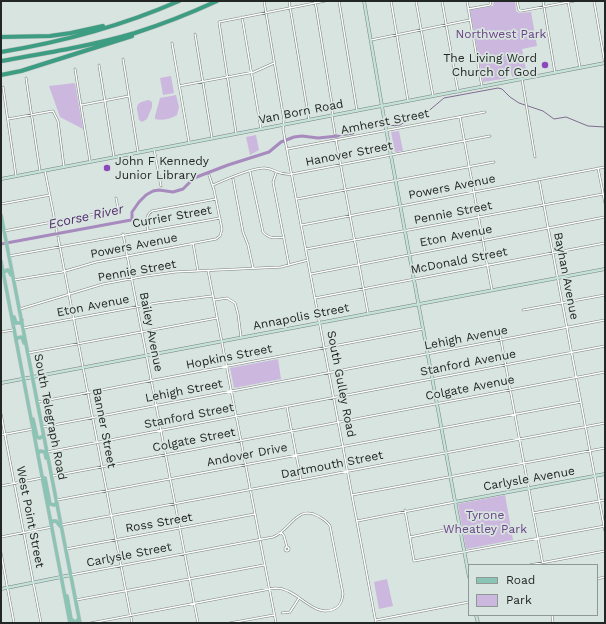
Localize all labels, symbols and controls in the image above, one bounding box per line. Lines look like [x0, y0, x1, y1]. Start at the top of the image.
park label: Northwest Park [456, 27, 546, 41]
place label: The Living Word Church of God [443, 51, 537, 79]
marker: The Living Word Church of God [540, 60, 550, 70]
street label: Van Born Road [257, 97, 345, 127]
street label: Amherst Street [339, 106, 431, 138]
street label: Hanover Street [304, 138, 394, 170]
place label: John F Kennedy Junior Library [115, 154, 209, 182]
marker: John F Kennedy Junior Library [102, 163, 112, 173]
street label: Powers Avenue [407, 171, 497, 203]
street label: Pennie Street [413, 198, 493, 228]
water label: Ecorse River [47, 201, 125, 233]
street label: Currier Street [131, 203, 213, 231]
street label: Eton Avenue [418, 222, 494, 250]
street label: Powers Avenue [89, 230, 179, 262]
street label: Bayhan Avenue [550, 231, 582, 321]
street label: McDonald Street [409, 245, 509, 277]
street label: Pennie Street [97, 257, 177, 285]
street label: Bailey Avenue [136, 291, 166, 373]
street label: Eton Avenue [55, 292, 131, 320]
street label: Annapolis Street [252, 301, 350, 333]
street label: Lehigh Avenue [423, 323, 509, 353]
street label: South Gulley Road [324, 329, 358, 439]
street label: Hopkins Street [185, 342, 273, 372]
street label: Stanford Avenue [419, 347, 517, 379]
street label: South Telegraph Road [31, 353, 69, 481]
street label: Colgate Avenue [424, 372, 516, 404]
street label: Lehigh Street [144, 376, 224, 406]
street label: Banner Street [89, 387, 119, 469]
street label: Stanford Street [143, 400, 235, 432]
street label: Colgate Street [151, 425, 237, 455]
street label: Andover Drive [205, 440, 289, 470]
street label: Dartmouth Street [280, 448, 384, 482]
street label: Carlysle Avenue [482, 464, 576, 494]
street label: West Point Street [13, 465, 47, 569]
park label: Tyrone Wheatley Park [443, 508, 527, 536]
street label: Ross Street [124, 510, 194, 536]
street label: Carlysle Street [85, 540, 173, 570]
legend [468, 564, 598, 616]
text: Road [506, 573, 535, 587]
text: Park [506, 593, 532, 607]

